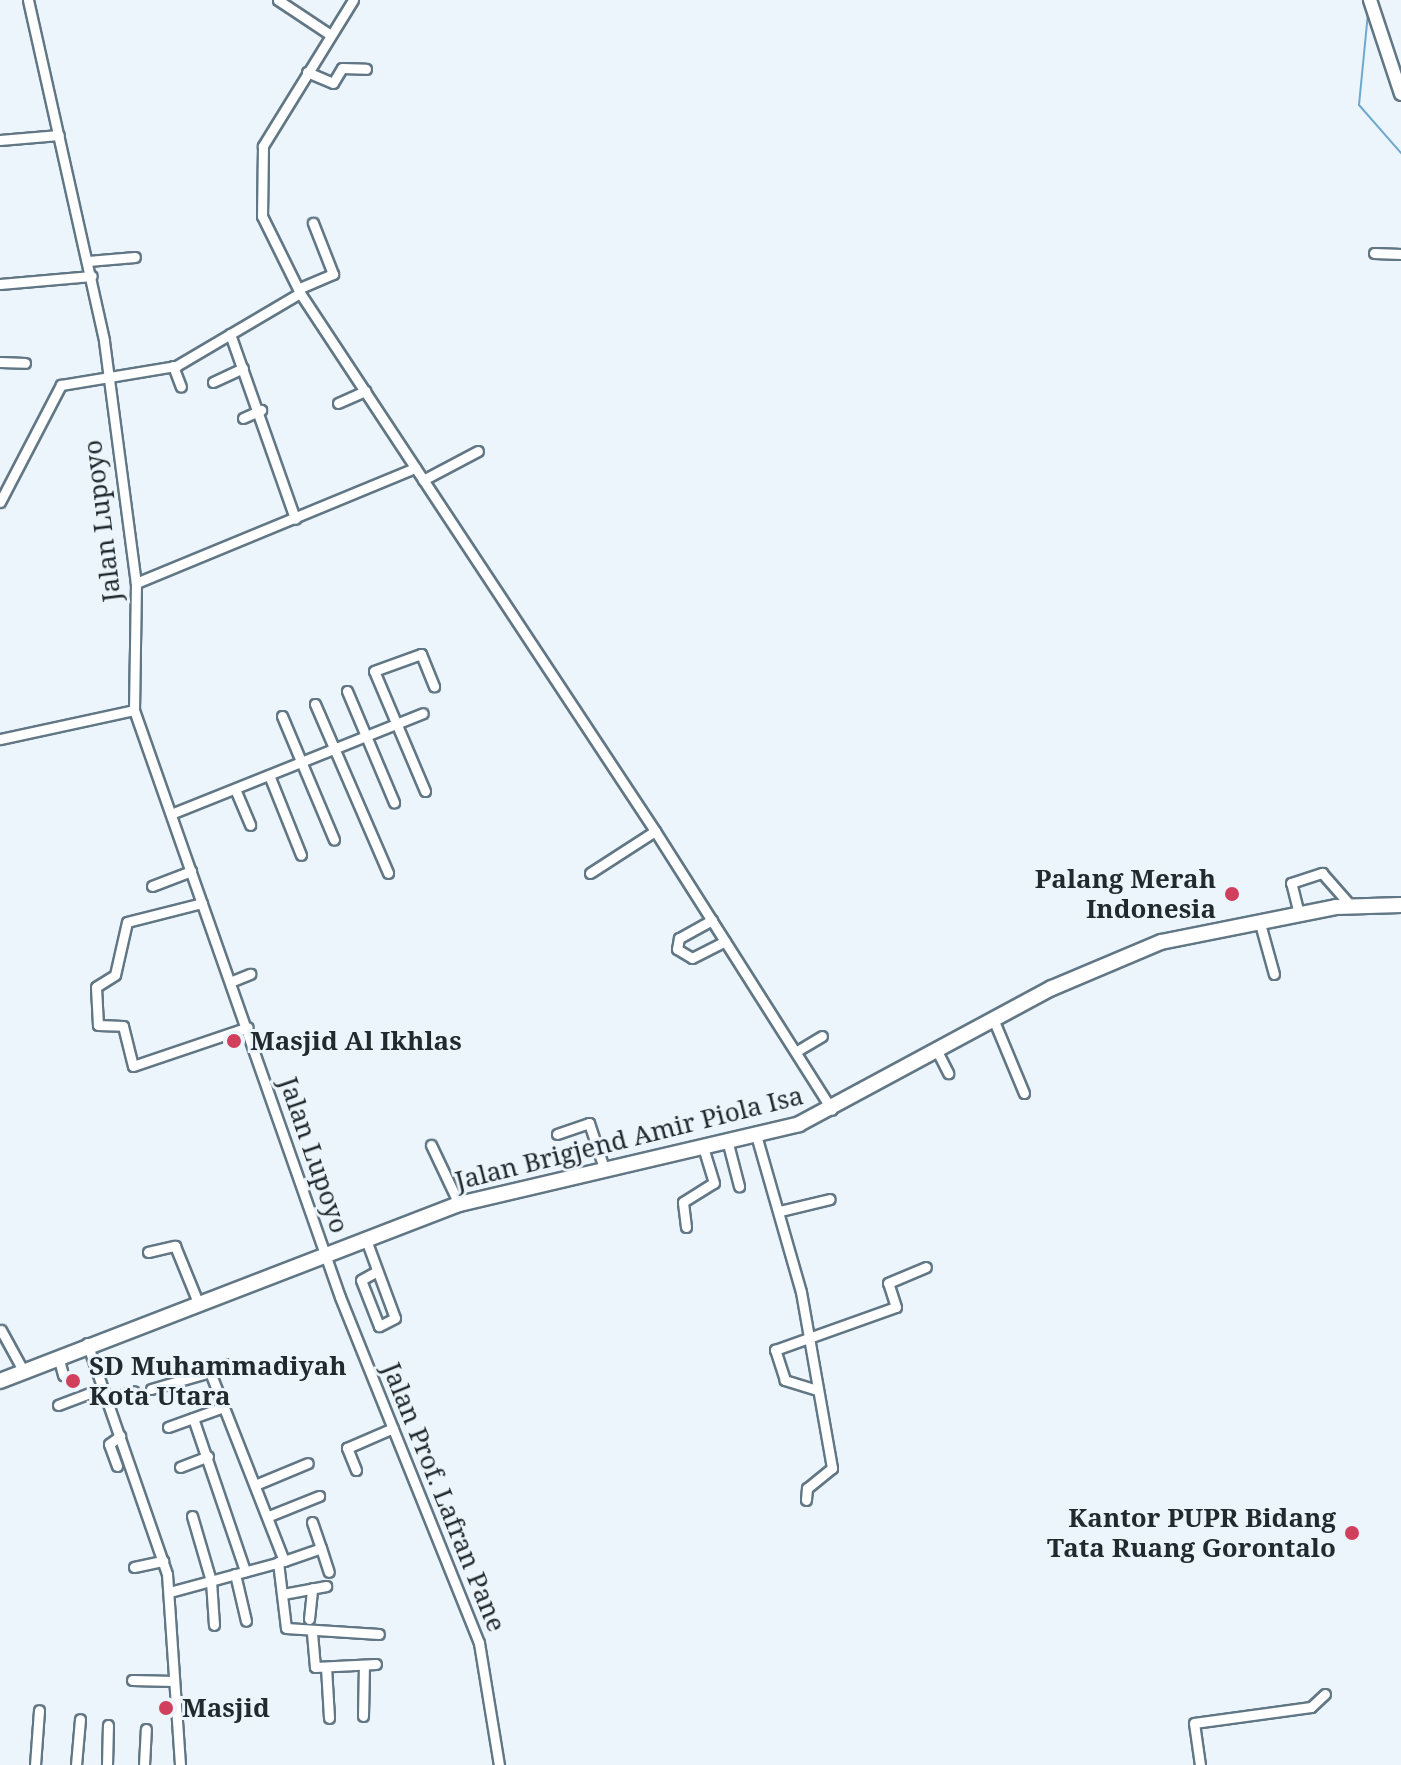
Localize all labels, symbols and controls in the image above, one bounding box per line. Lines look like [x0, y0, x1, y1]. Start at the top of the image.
street label: Jalan Lupoyo [77, 438, 127, 604]
place label: Palang Merah Indonesia [1035, 863, 1216, 924]
marker: Palang Merah Indonesia [1223, 885, 1241, 903]
place label: Masjid Al Ikhlas [250, 1025, 462, 1057]
marker: Masjid Al Ikhlas [225, 1032, 243, 1050]
street label: Jalan Lupoyo [273, 1073, 355, 1237]
street label: Jalan Brigjend Amir Piola Isa [452, 1080, 806, 1196]
place label: SD Muhammadiyah Kota Utara [89, 1350, 347, 1412]
street label: Jalan Prof. Lafran Pane [376, 1358, 512, 1636]
marker: SD Muhammadiyah Kota Utara [64, 1372, 82, 1390]
place label: Kantor PUPR Bidang Tata Ruang Gorontalo [1047, 1502, 1336, 1564]
marker: Kantor PUPR Bidang Tata Ruang Gorontalo [1343, 1524, 1361, 1542]
place label: Masjid [182, 1692, 270, 1724]
marker: Masjid [157, 1699, 175, 1717]

